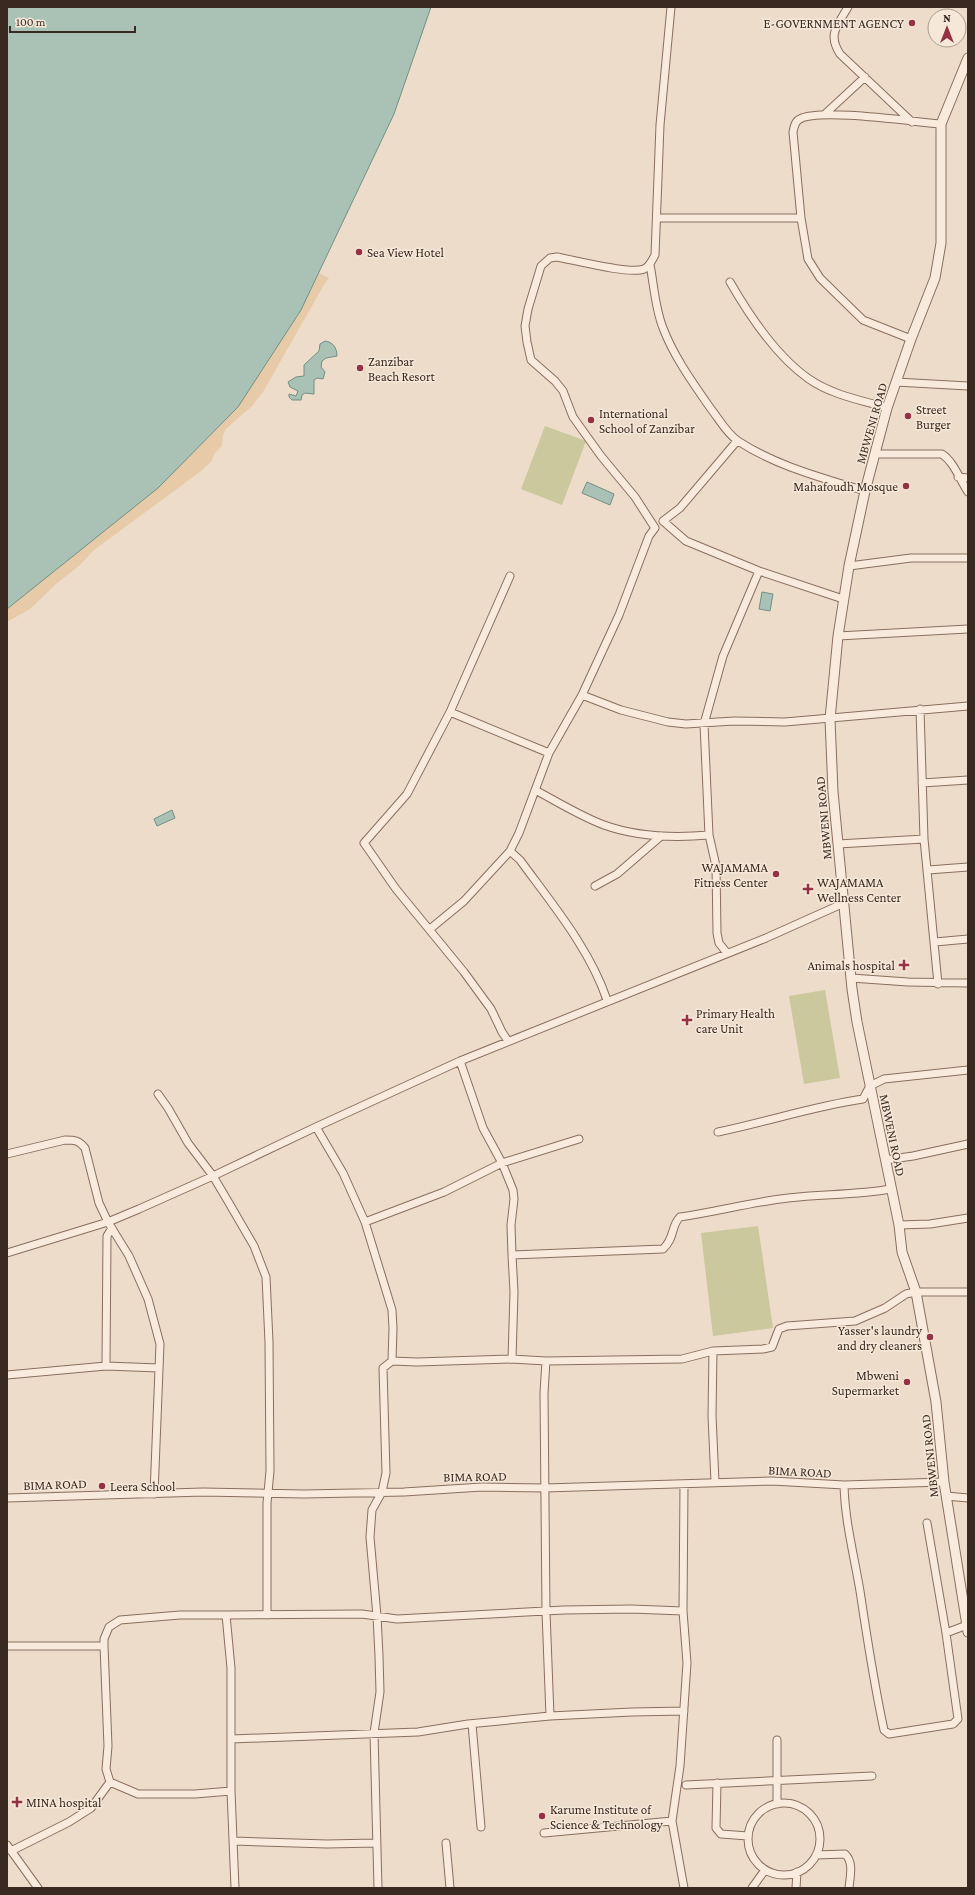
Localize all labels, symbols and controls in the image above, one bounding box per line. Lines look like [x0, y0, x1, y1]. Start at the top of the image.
scale bar [10, 8, 135, 34]
north arrow [927, 8, 967, 48]
text: N [943, 12, 951, 24]
text: 100 m [16, 15, 46, 29]
place label: E-GOVERNMENT AGENCY [764, 16, 904, 31]
marker: E-GOVERNMENT AGENCY [907, 18, 917, 28]
place label: Sea View Hotel [367, 245, 444, 260]
marker: Sea View Hotel [354, 247, 364, 257]
place label: Zanzibar Beach Resort [368, 354, 436, 384]
marker: Zanzibar Beach Resort [355, 363, 365, 373]
street label: MBWENI ROAD [853, 381, 890, 465]
place label: Street Burger [916, 402, 951, 432]
place label: International School of Zanzibar [599, 406, 695, 436]
marker: Street Burger [903, 411, 913, 421]
marker: International School of Zanzibar [586, 415, 596, 425]
place label: Mahafoudh Mosque [793, 479, 898, 494]
marker: Mahafoudh Mosque [901, 481, 911, 491]
street label: MBWENI ROAD [812, 776, 835, 860]
place label: WAJAMAMA Fitness Center [694, 860, 769, 890]
marker: WAJAMAMA Fitness Center [771, 869, 781, 879]
place label: WAJAMAMA Wellness Center [817, 875, 901, 905]
marker: WAJAMAMA Wellness Center [802, 883, 814, 895]
place label: Animals hospital [807, 958, 896, 973]
marker: Animals hospital [898, 959, 910, 971]
place label: Primary Health care Unit [696, 1006, 775, 1036]
marker: Primary Health care Unit [681, 1014, 693, 1026]
street label: MBWENI ROAD [876, 1093, 909, 1178]
place label: Yasser's laundry and dry cleaners [837, 1323, 923, 1353]
marker: Yasser's laundry and dry cleaners [925, 1332, 935, 1342]
place label: Mbweni Supermarket [832, 1368, 900, 1398]
marker: Mbweni Supermarket [902, 1377, 912, 1387]
street label: MBWENI ROAD [918, 1414, 941, 1498]
street label: BIMA ROAD [768, 1462, 832, 1481]
street label: BIMA ROAD [443, 1468, 507, 1485]
street label: BIMA ROAD [23, 1476, 87, 1493]
place label: Leera School [110, 1479, 176, 1494]
marker: Leera School [97, 1481, 107, 1491]
place label: MINA hospital [26, 1795, 102, 1810]
marker: MINA hospital [11, 1796, 23, 1808]
place label: Karume Institute of Science & Technology [550, 1802, 664, 1832]
marker: Karume Institute of Science & Technology [537, 1811, 547, 1821]

